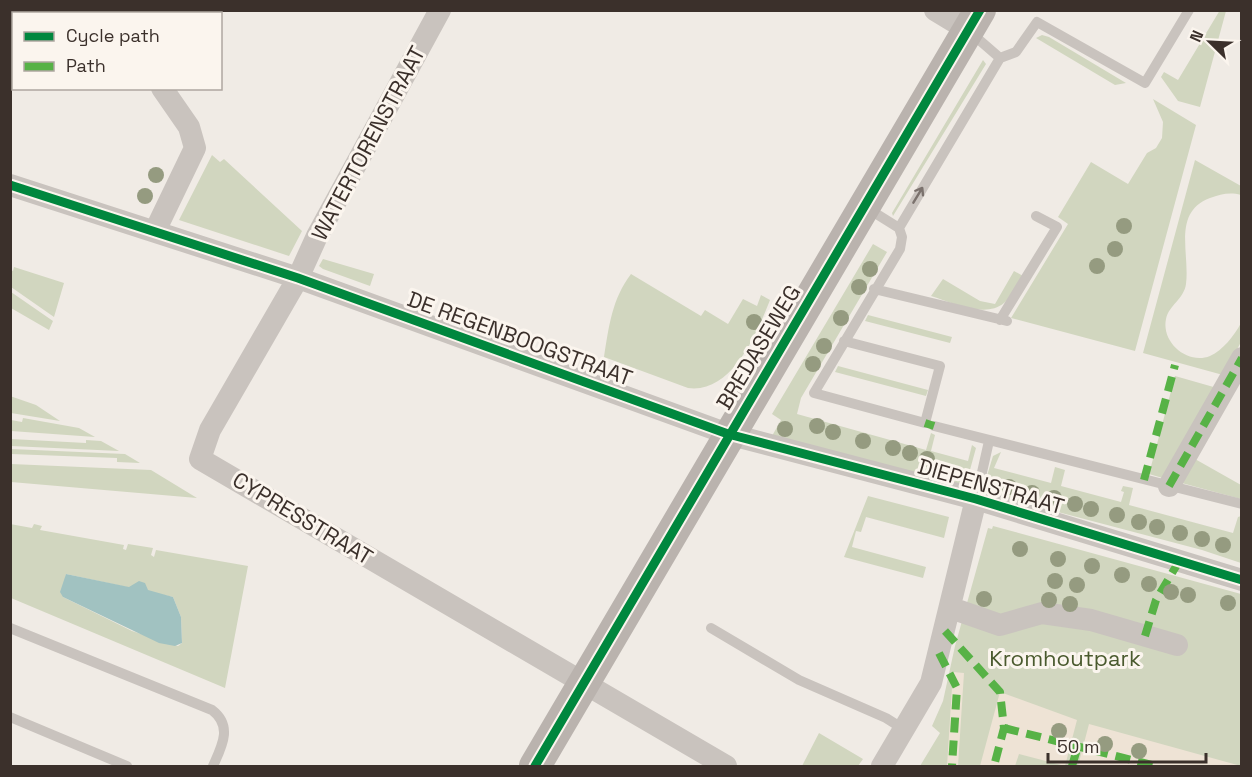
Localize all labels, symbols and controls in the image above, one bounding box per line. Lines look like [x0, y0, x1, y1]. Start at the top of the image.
legend [12, 12, 222, 90]
north arrow [1180, 12, 1240, 72]
text: Cycle path [66, 24, 160, 47]
text: N [1185, 27, 1209, 45]
street label: WATERTORENSTRAAT [305, 41, 431, 245]
text: Path [66, 54, 106, 77]
one-way arrow [913, 187, 925, 204]
street label: BREDASEWEG [710, 279, 806, 415]
street label: DE REGENBOOGSTRAAT [404, 284, 636, 392]
street label: DIEPENSTRAAT [914, 452, 1068, 520]
street label: CYPRESSTRAAT [228, 465, 378, 571]
park label: Kromhoutpark [989, 644, 1141, 672]
scale bar [1048, 726, 1206, 764]
text: 50 m [1057, 735, 1099, 758]

